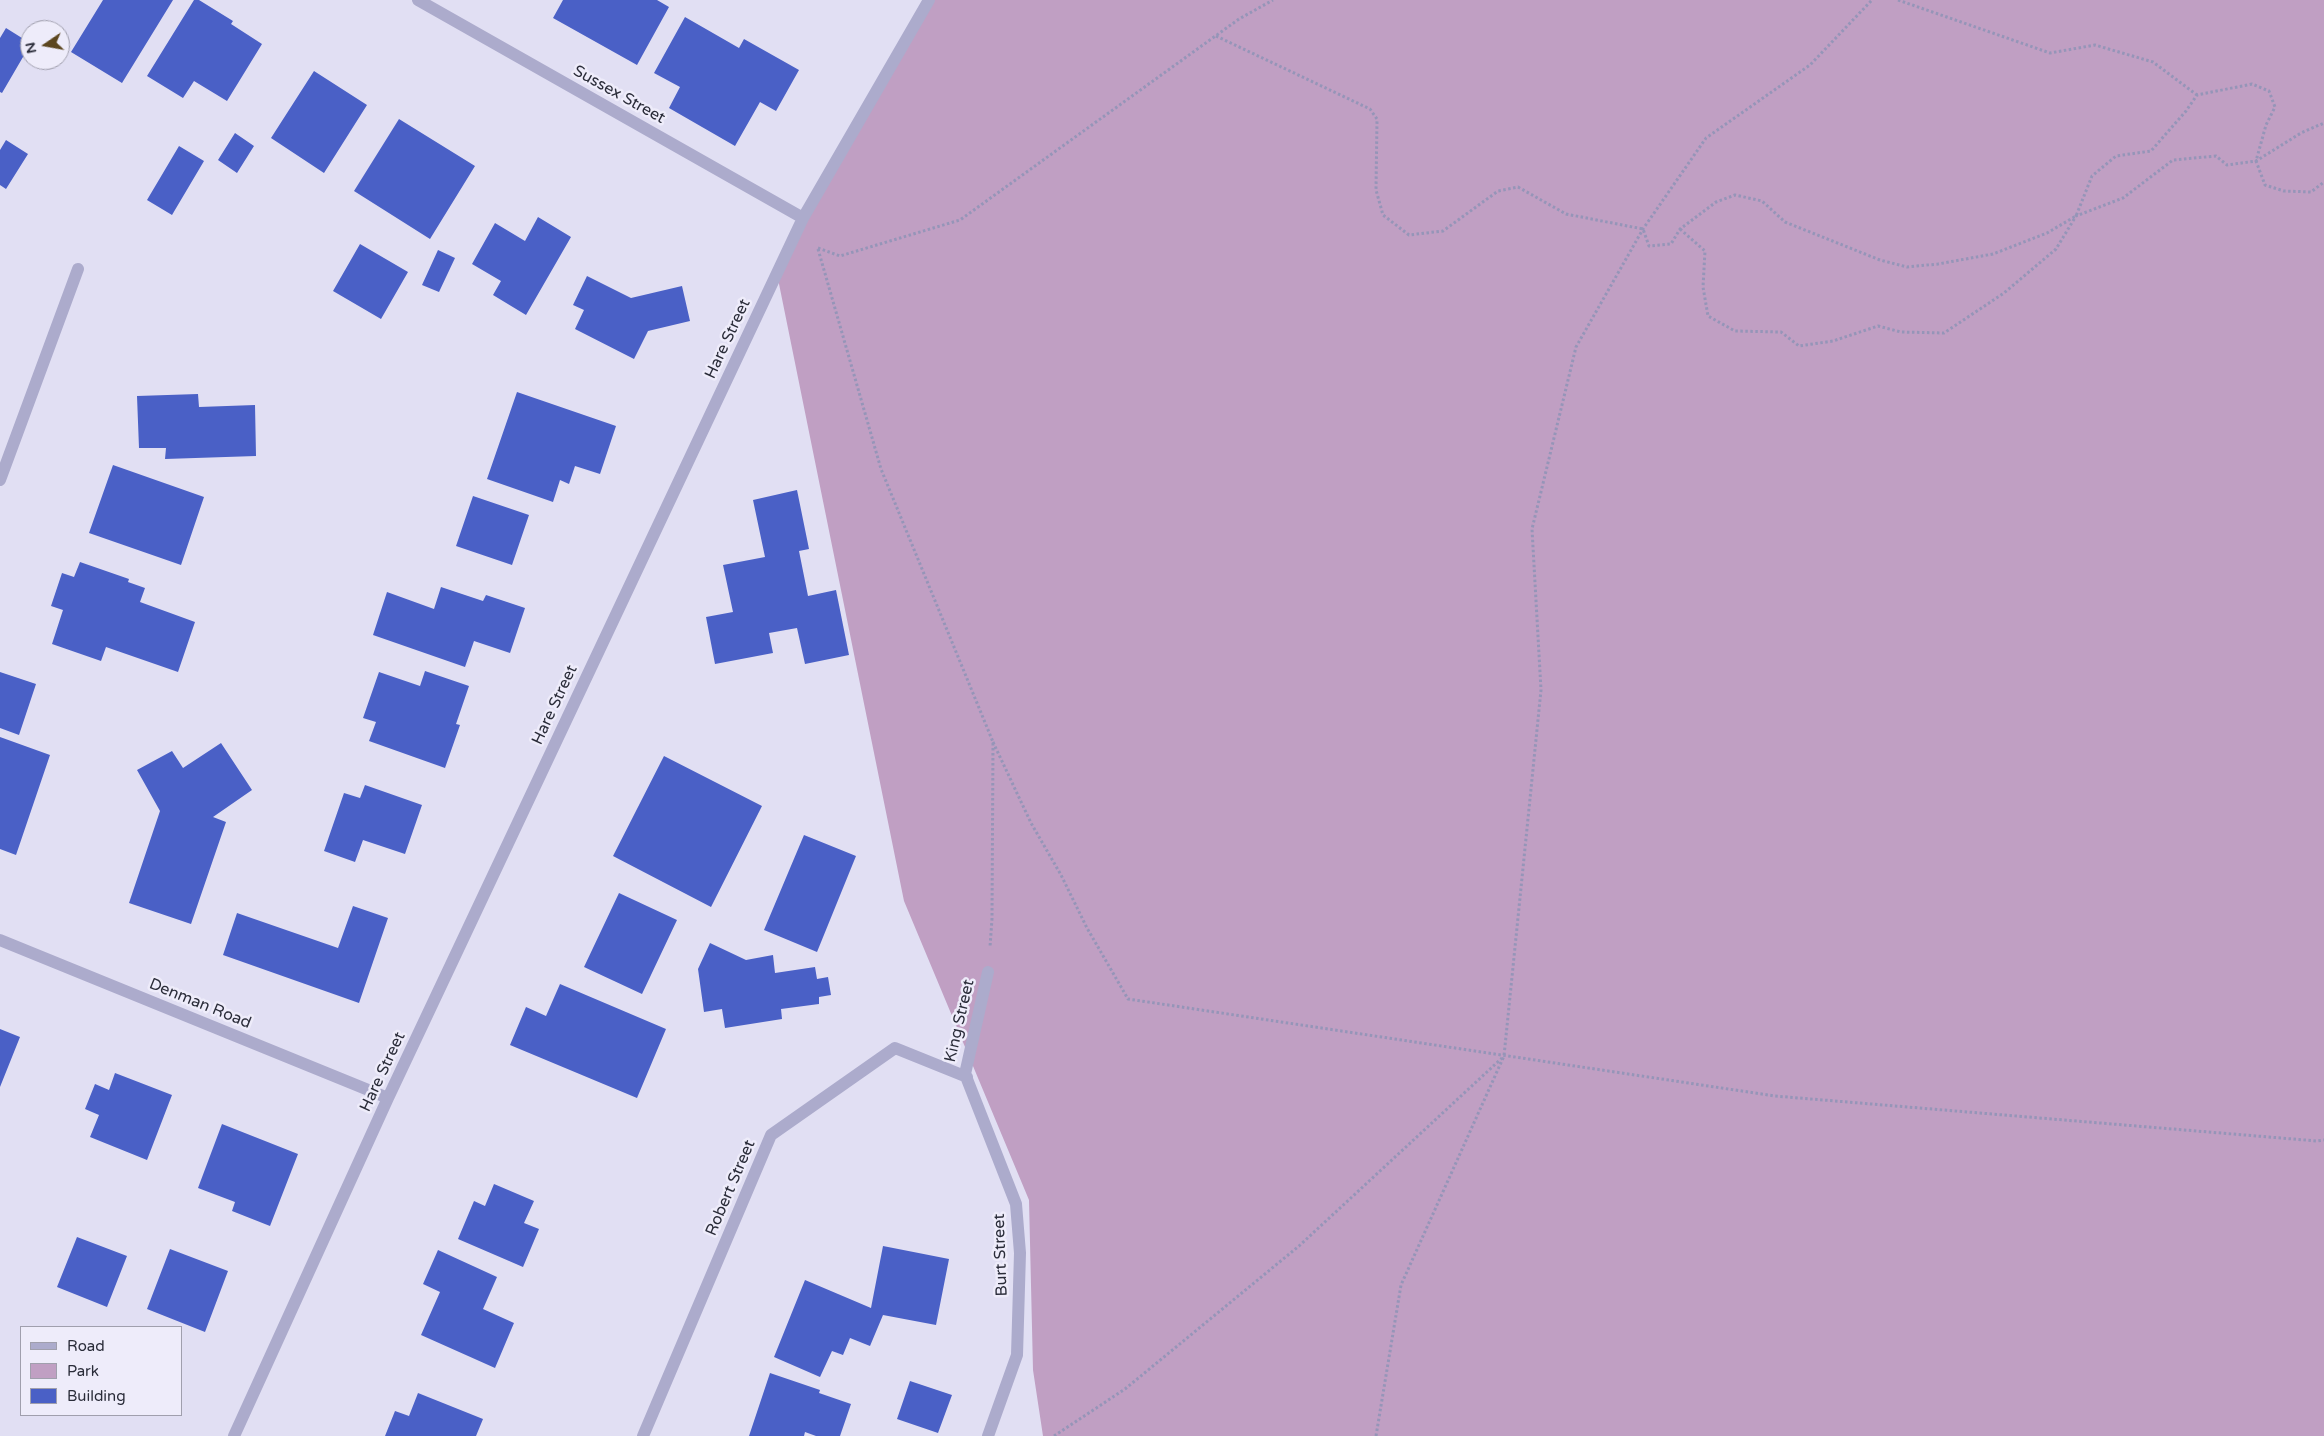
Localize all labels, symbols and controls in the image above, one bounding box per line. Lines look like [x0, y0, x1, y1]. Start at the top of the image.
north arrow [20, 20, 70, 70]
text: N [21, 41, 40, 55]
street label: Sussex Street [570, 62, 668, 128]
street label: Hare Street [701, 296, 755, 382]
street label: Hare Street [528, 662, 582, 748]
street label: Denman Road [146, 975, 254, 1033]
street label: King Street [941, 978, 979, 1064]
street label: Hare Street [356, 1029, 410, 1115]
street label: Robert Street [702, 1137, 760, 1239]
street label: Burt Street [990, 1213, 1012, 1297]
legend [20, 1326, 182, 1416]
text: Road [67, 1337, 105, 1355]
text: Park [67, 1362, 99, 1380]
text: Building [67, 1387, 126, 1405]

